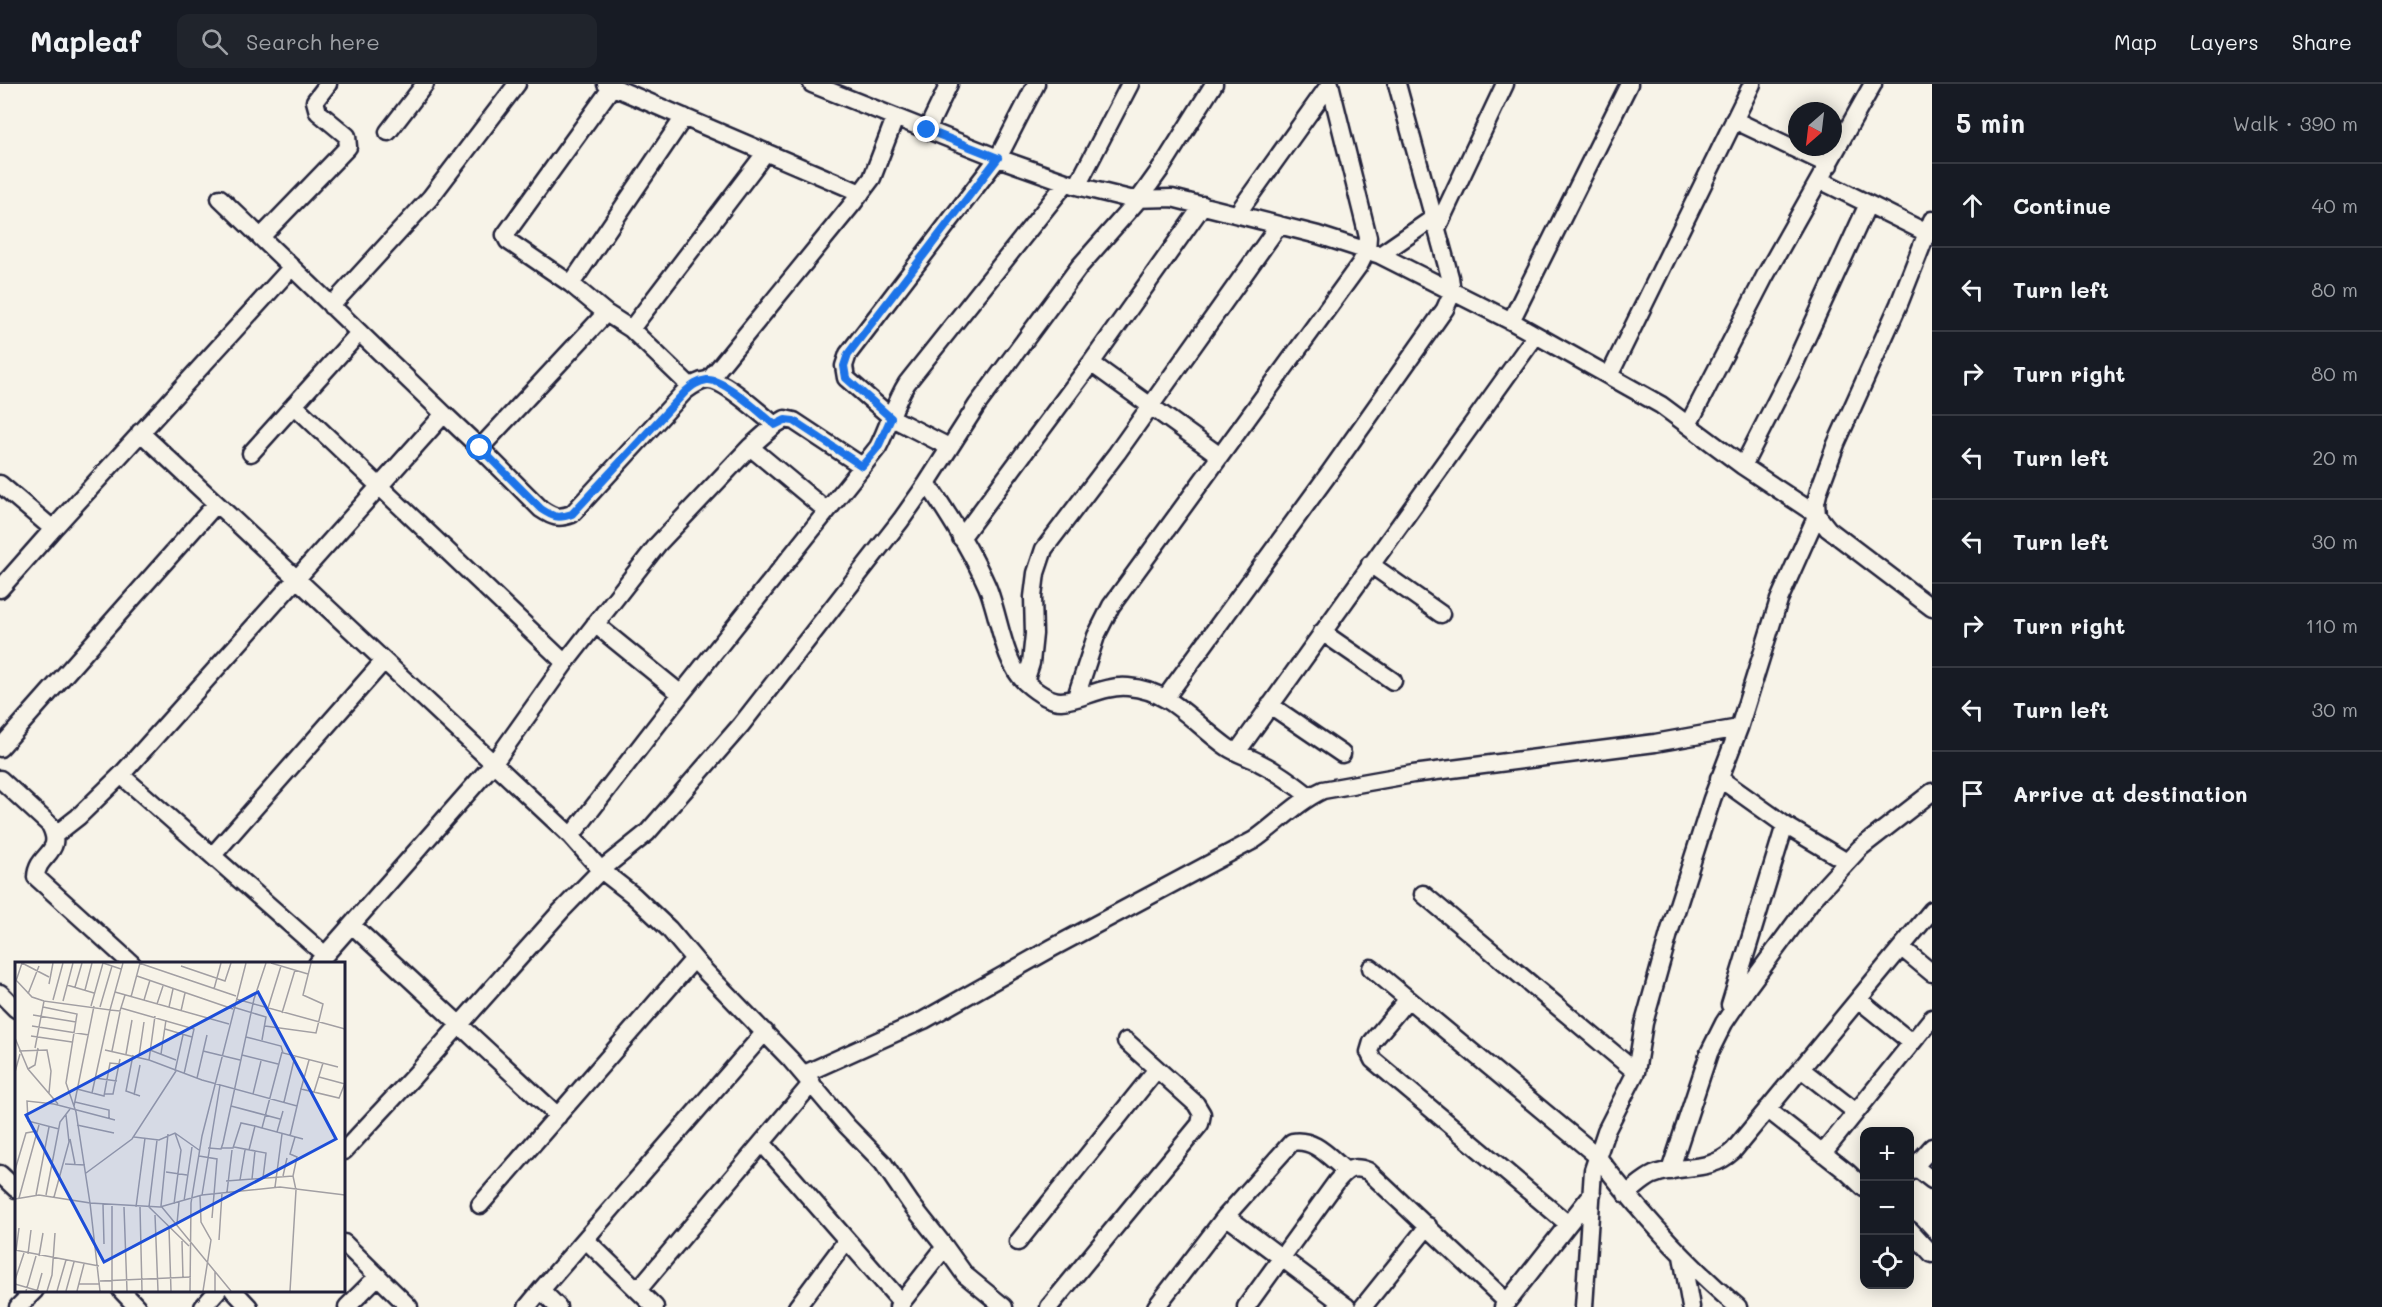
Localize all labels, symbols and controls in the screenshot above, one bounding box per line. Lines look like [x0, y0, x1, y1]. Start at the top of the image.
search box [177, 14, 597, 68]
text: Mapleaf [30, 23, 141, 59]
icon: search [198, 25, 231, 58]
text: Search here [246, 27, 380, 56]
text: Map [2114, 28, 2157, 55]
text: Layers [2190, 28, 2259, 55]
text: Share [2292, 28, 2352, 55]
north arrow [1788, 102, 1842, 156]
text: 5 min [1956, 106, 2025, 140]
text: Walk · 390 m [2233, 110, 2358, 136]
route end [913, 116, 939, 142]
icon: ahead [1956, 189, 1989, 222]
text: Continue [2013, 191, 2111, 220]
text: 40 m [2312, 192, 2358, 218]
icon: left [1956, 273, 1989, 306]
text: Turn left [2013, 275, 2109, 304]
text: 80 m [2311, 276, 2358, 302]
icon: right [1956, 357, 1989, 390]
text: Turn right [2013, 359, 2125, 388]
text: 80 m [2311, 360, 2358, 386]
route start [466, 434, 492, 460]
icon: left [1956, 441, 1989, 474]
text: Turn left [2013, 443, 2109, 472]
text: 20 m [2312, 444, 2358, 470]
icon: left [1956, 525, 1989, 558]
text: Turn left [2013, 527, 2109, 556]
text: 30 m [2312, 528, 2358, 554]
icon: right [1956, 609, 1989, 642]
text: Turn right [2013, 611, 2125, 640]
text: 110 m [2305, 612, 2358, 638]
icon: left [1956, 693, 1989, 726]
text: Turn left [2013, 695, 2109, 724]
text: 30 m [2312, 696, 2358, 722]
icon: arrive [1956, 777, 1989, 810]
text: Arrive at destination [2013, 779, 2248, 808]
inset map [15, 962, 345, 1292]
map controls [1860, 1127, 1914, 1289]
button: + [1860, 1127, 1914, 1181]
button: − [1860, 1181, 1914, 1235]
button: locate [1860, 1235, 1914, 1289]

